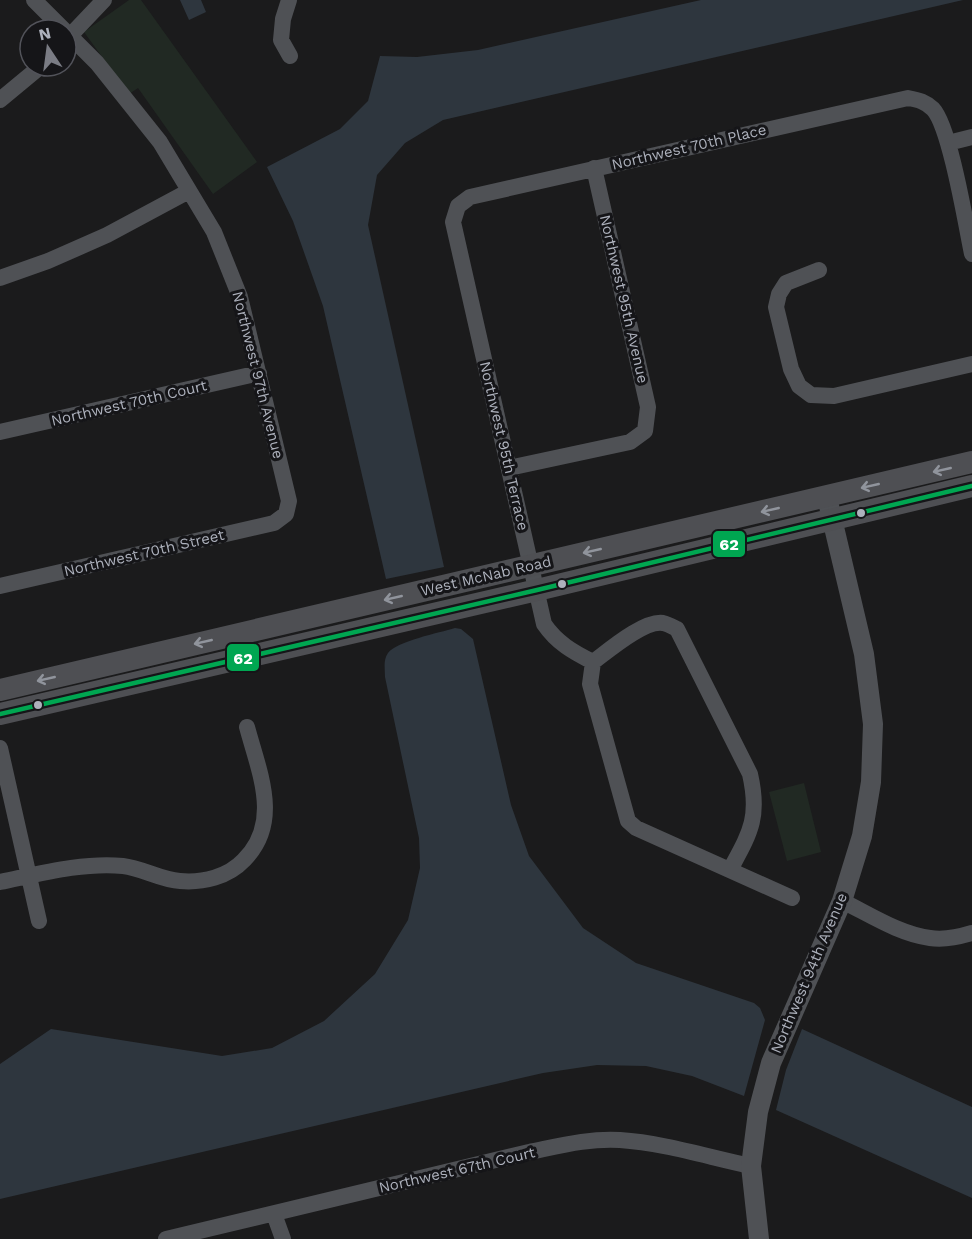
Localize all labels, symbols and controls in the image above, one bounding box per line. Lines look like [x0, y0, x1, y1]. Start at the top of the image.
north arrow [18, 18, 78, 78]
text: N [37, 23, 53, 44]
street label: Northwest 70th Place [610, 120, 768, 174]
street label: Northwest 95th Avenue [596, 213, 652, 385]
street label: Northwest 97th Avenue [228, 289, 288, 461]
street label: Northwest 95th Terrace [476, 360, 532, 532]
street label: Northwest 70th Court [49, 376, 209, 430]
one-way arrow [933, 464, 952, 476]
one-way arrow [860, 481, 879, 493]
one-way arrow [760, 504, 779, 516]
unlabelled marker [855, 507, 867, 519]
street label: Northwest 70th Street [62, 526, 227, 580]
line badge: 62 [712, 530, 746, 558]
text: 62 [719, 535, 739, 554]
one-way arrow [583, 546, 603, 557]
street label: West McNab Road [419, 552, 553, 600]
unlabelled marker [556, 578, 568, 590]
one-way arrow [383, 593, 402, 605]
one-way arrow [193, 637, 212, 649]
line badge: 62 [226, 643, 260, 672]
text: 62 [233, 649, 253, 668]
one-way arrow [37, 673, 56, 685]
unlabelled marker [32, 699, 44, 711]
street label: Northwest 94th Avenue [767, 890, 851, 1056]
street label: Northwest 67th Court [377, 1143, 538, 1197]

